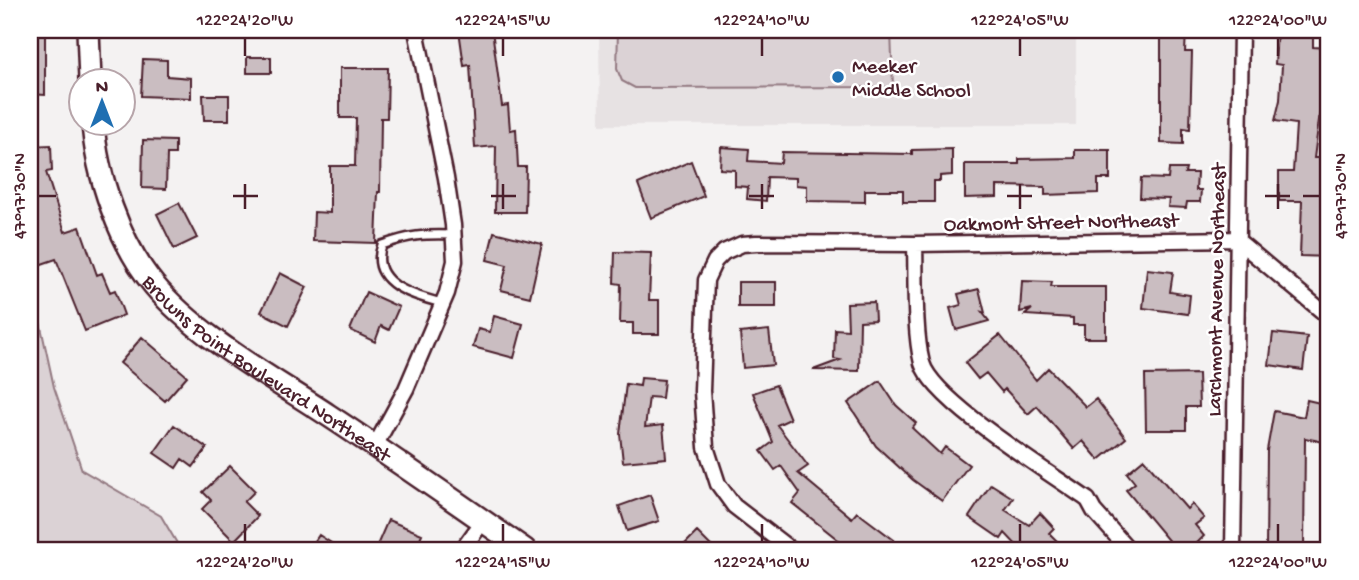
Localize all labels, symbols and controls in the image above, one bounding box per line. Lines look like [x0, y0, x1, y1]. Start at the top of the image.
text: 122°24'20"W [196, 11, 293, 32]
text: 122°24'15"W [455, 11, 550, 32]
text: 122°24'10"W [713, 11, 810, 32]
text: 122°24'05"W [970, 11, 1069, 32]
text: 122°24'00"W [1228, 11, 1327, 32]
place label: Meeker Middle School [852, 56, 971, 105]
north arrow [66, 66, 136, 136]
marker: Meeker Middle School [830, 69, 846, 85]
text: N [96, 77, 108, 100]
text: 47°17'30"N [11, 153, 32, 239]
text: 47°17'30"N [1332, 153, 1353, 239]
street label: Larchmont Avenue Northeast [1204, 161, 1233, 417]
street label: Oakmont Street Northeast [944, 210, 1181, 239]
street label: Browns Point Boulevard Northeast [134, 271, 396, 471]
text: 122°24'20"W [196, 553, 293, 574]
text: 122°24'15"W [455, 553, 550, 574]
text: 122°24'10"W [713, 553, 810, 574]
text: 122°24'05"W [970, 553, 1069, 574]
text: 122°24'00"W [1228, 553, 1327, 574]

